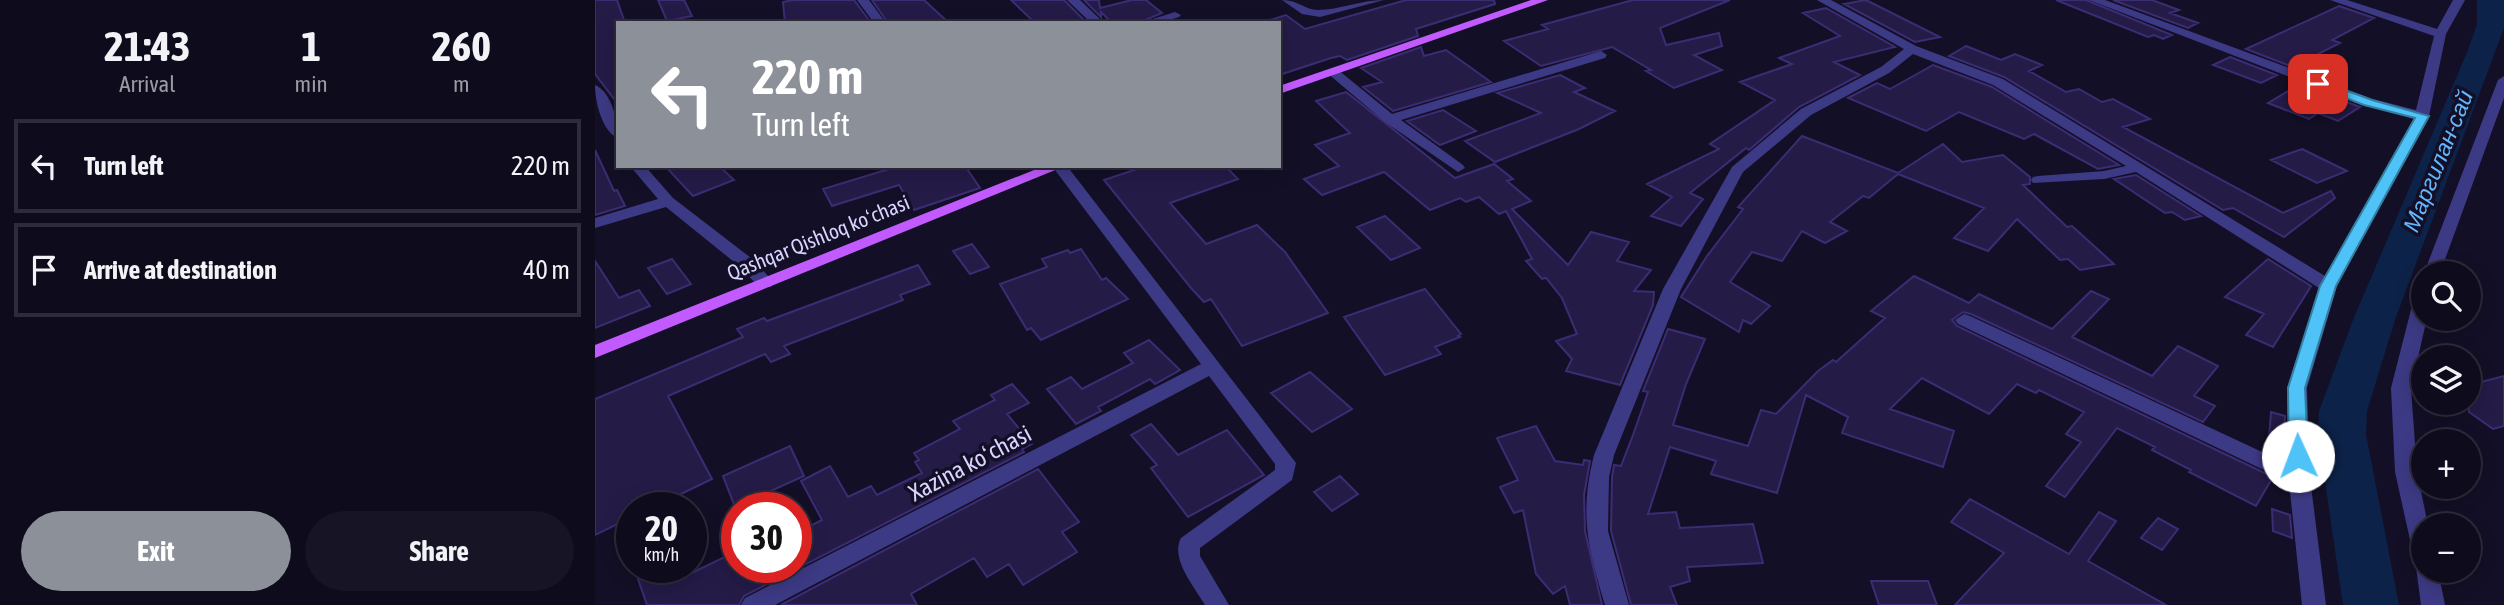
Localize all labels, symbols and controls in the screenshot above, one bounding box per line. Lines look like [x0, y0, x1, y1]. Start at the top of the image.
text: 21:43 [104, 22, 191, 70]
text: 1 [301, 22, 321, 70]
text: 260 [432, 22, 491, 70]
text: 220 m [752, 48, 863, 104]
icon: left [637, 49, 728, 140]
pin [2288, 54, 2348, 114]
icon: arrive [2299, 65, 2337, 103]
text: Arrival [119, 71, 175, 97]
text: min [295, 71, 328, 97]
text: m [453, 71, 470, 97]
water label: Маргилан-сай [2398, 86, 2478, 236]
text: Turn left [752, 106, 850, 143]
icon: left [25, 147, 63, 185]
text: Turn left [84, 151, 164, 181]
text: 220 m [511, 151, 570, 181]
street label: Qashqar Qishloq koʻchasi [723, 189, 913, 285]
icon: arrive [25, 251, 63, 289]
text: Arrive at destination [84, 255, 277, 285]
text: 40 m [523, 255, 570, 285]
map controls [2411, 261, 2481, 583]
button: search [2411, 261, 2481, 331]
button: layers [2411, 345, 2481, 415]
street label: Xazina koʻchasi [904, 419, 1036, 507]
position arrow [2261, 419, 2335, 493]
button: + [2411, 429, 2481, 499]
speed limit sign: 30 [721, 492, 812, 583]
text: 20 [645, 508, 678, 548]
button: Exit [21, 511, 291, 591]
button: Share [305, 511, 574, 591]
button: − [2411, 513, 2481, 583]
text: km/h [644, 544, 679, 565]

